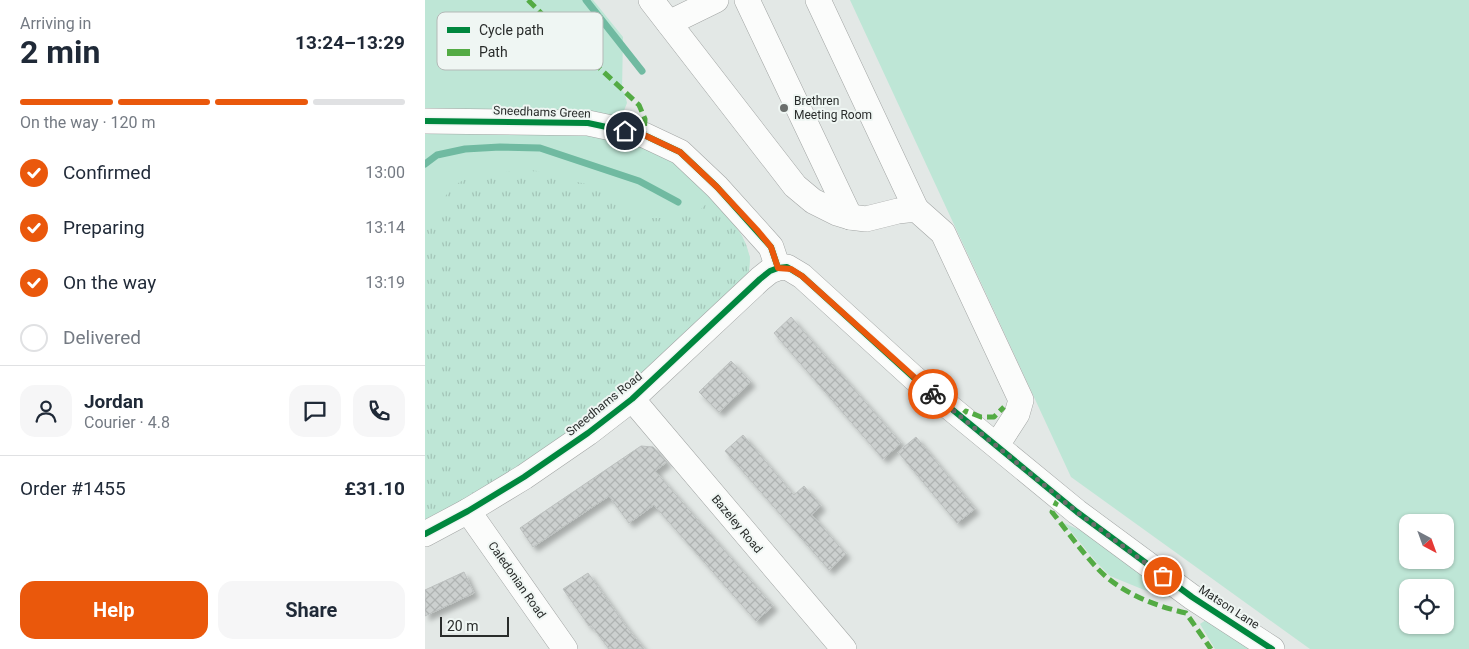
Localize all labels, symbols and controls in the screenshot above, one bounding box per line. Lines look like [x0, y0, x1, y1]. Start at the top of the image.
legend [437, 12, 603, 70]
text: Arriving in [20, 14, 91, 33]
text: Cycle path [479, 22, 544, 38]
text: 13:24–13:29 [295, 31, 405, 54]
text: 2 min [20, 33, 100, 71]
text: Path [479, 44, 508, 60]
place label: Brethren Meeting Room [794, 94, 872, 122]
marker: Brethren Meeting Room [778, 102, 790, 114]
street label: Sneedhams Green [493, 103, 591, 121]
pin [604, 110, 646, 152]
text: On the way · 120 m [20, 113, 156, 132]
icon: home [611, 117, 639, 145]
icon: check [20, 159, 48, 187]
text: Confirmed [63, 161, 151, 184]
text: 13:00 [365, 163, 405, 182]
icon: check [20, 214, 48, 242]
text: Preparing [63, 216, 145, 239]
text: 13:14 [365, 218, 405, 237]
icon: check [20, 269, 48, 297]
text: On the way [63, 271, 156, 294]
text: 13:19 [365, 273, 405, 292]
text: Delivered [63, 326, 141, 349]
street label: Sneedhams Road [563, 369, 645, 439]
courier [908, 369, 958, 419]
icon: bike [919, 380, 947, 408]
button: person [20, 385, 72, 437]
button: chat [289, 385, 341, 437]
button: phone [353, 385, 405, 437]
text: Jordan [84, 390, 144, 413]
text: Courier · 4.8 [84, 413, 170, 432]
text: Order #1455 [20, 477, 126, 500]
text: £31.10 [345, 477, 405, 500]
street label: Bazeley Road [709, 492, 765, 556]
north arrow [1399, 514, 1454, 569]
map controls [1399, 514, 1454, 634]
street label: Caledonian Road [485, 539, 549, 621]
pin [1142, 555, 1184, 597]
icon: bag [1149, 562, 1177, 590]
button: locate [1399, 579, 1454, 634]
button: Help [20, 581, 208, 639]
button: Share [218, 581, 405, 639]
street label: Matson Lane [1196, 582, 1262, 632]
scale bar [440, 614, 509, 637]
text: 20 m [447, 618, 479, 634]

